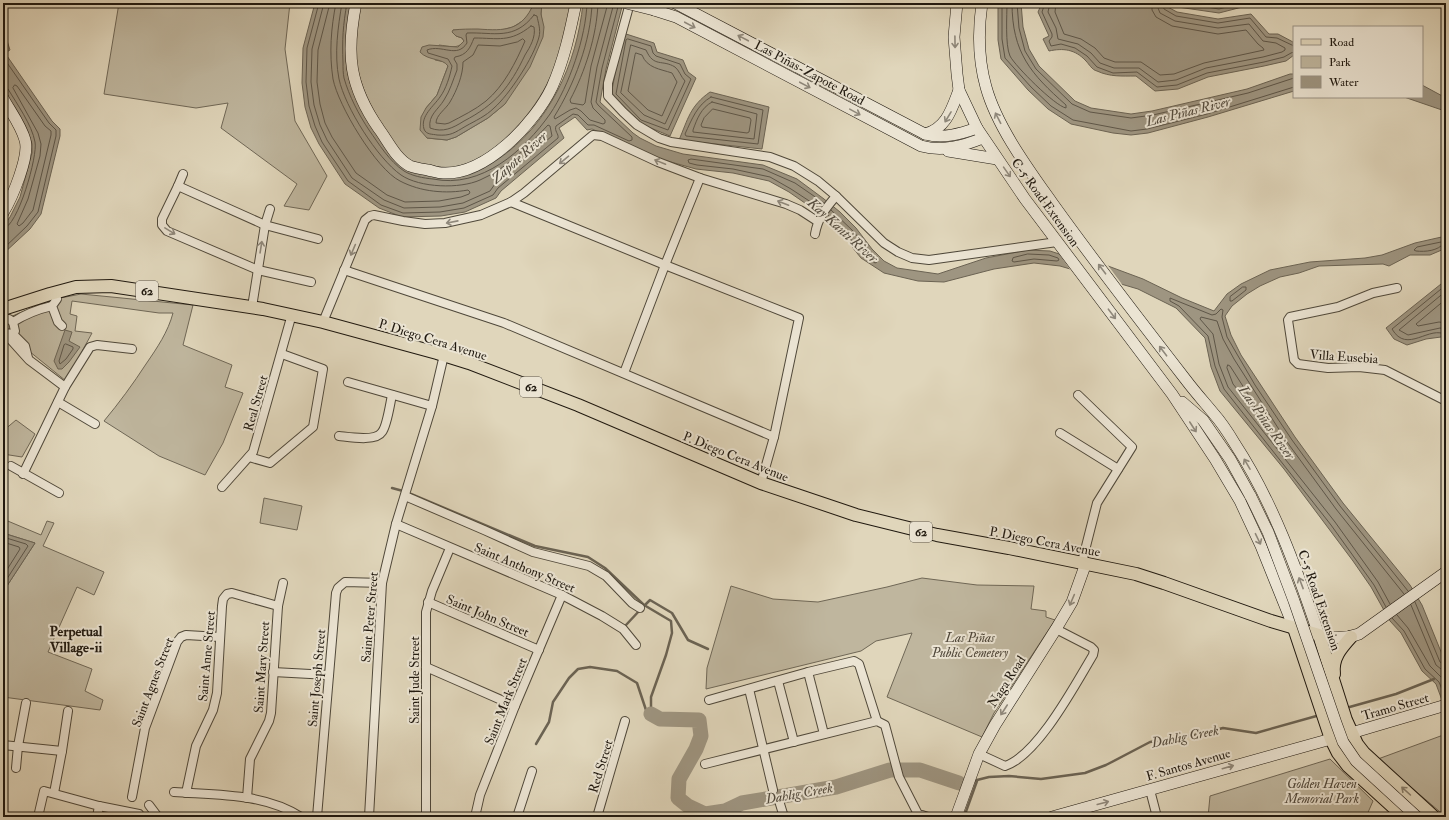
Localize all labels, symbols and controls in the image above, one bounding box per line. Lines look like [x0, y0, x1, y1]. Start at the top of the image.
one-way arrow [684, 21, 696, 29]
legend [1293, 26, 1423, 98]
one-way arrow [737, 34, 749, 41]
one-way arrow [951, 35, 958, 48]
text: Road [1329, 35, 1354, 50]
street label: Las Piñas-Zapote Road [751, 37, 868, 110]
text: Park [1329, 55, 1351, 70]
text: Water [1328, 75, 1359, 90]
one-way arrow [799, 82, 811, 89]
water label: Las Piñas River [1143, 93, 1233, 130]
one-way arrow [849, 109, 861, 116]
one-way arrow [943, 111, 951, 123]
one-way arrow [994, 112, 1002, 124]
water label: Zapote River [487, 127, 551, 188]
street label: C-5 Road Extension [1008, 155, 1083, 250]
one-way arrow [558, 156, 569, 165]
one-way arrow [654, 158, 666, 166]
one-way arrow [1003, 166, 1011, 177]
water label: Kay Kanti River [803, 194, 882, 267]
one-way arrow [778, 198, 790, 206]
one-way arrow [446, 218, 459, 226]
one-way arrow [164, 228, 176, 236]
one-way arrow [257, 241, 265, 254]
one-way arrow [348, 243, 356, 255]
one-way arrow [1097, 264, 1106, 275]
road number: 62 [136, 281, 158, 301]
one-way arrow [1108, 309, 1117, 320]
street label: P. Diego Cera Avenue [377, 316, 489, 364]
one-way arrow [1159, 346, 1168, 357]
street label: Villa Eusebia [1309, 347, 1379, 367]
street label: Real Street [240, 373, 272, 433]
road number: 62 [520, 377, 542, 397]
water label: Las Piñas River [1234, 381, 1299, 463]
one-way arrow [1189, 421, 1197, 432]
street label: P. Diego Cera Avenue [680, 428, 791, 486]
one-way arrow [1243, 458, 1251, 470]
road number: 62 [910, 522, 932, 542]
street label: P. Diego Cera Avenue [988, 523, 1102, 561]
one-way arrow [1255, 533, 1262, 545]
street label: Saint Anthony Street [471, 539, 578, 597]
street label: C-5 Road Extension [1294, 548, 1344, 653]
street label: Saint Peter Street [358, 571, 382, 663]
one-way arrow [1296, 577, 1304, 589]
street label: Saint John Street [444, 591, 531, 641]
one-way arrow [1068, 593, 1075, 605]
street label: Saint Anne Street [195, 610, 219, 702]
street label: Saint Mary Street [251, 621, 274, 714]
district label: Perpetual Village-ii [49, 623, 103, 657]
street label: Saint Joseph Street [305, 628, 330, 728]
park label: Las Piñas Public Cemetery [931, 630, 1009, 661]
street label: Saint Agnes Street [128, 635, 177, 730]
street label: Saint Jude Street [407, 636, 423, 724]
street label: Naga Road [984, 652, 1030, 710]
street label: Saint Mark Street [481, 655, 531, 747]
street label: Tramo Street [1360, 690, 1431, 724]
one-way arrow [1000, 705, 1008, 716]
water label: Dahlig Creek [1149, 722, 1220, 752]
street label: Red Street [585, 738, 617, 795]
street label: F. Santos Avenue [1144, 745, 1233, 785]
one-way arrow [1221, 763, 1234, 770]
park label: Golden Haven Memorial Park [1284, 776, 1359, 807]
water label: Dahlig Creek [763, 779, 834, 808]
one-way arrow [1400, 786, 1411, 795]
one-way arrow [1096, 799, 1109, 806]

